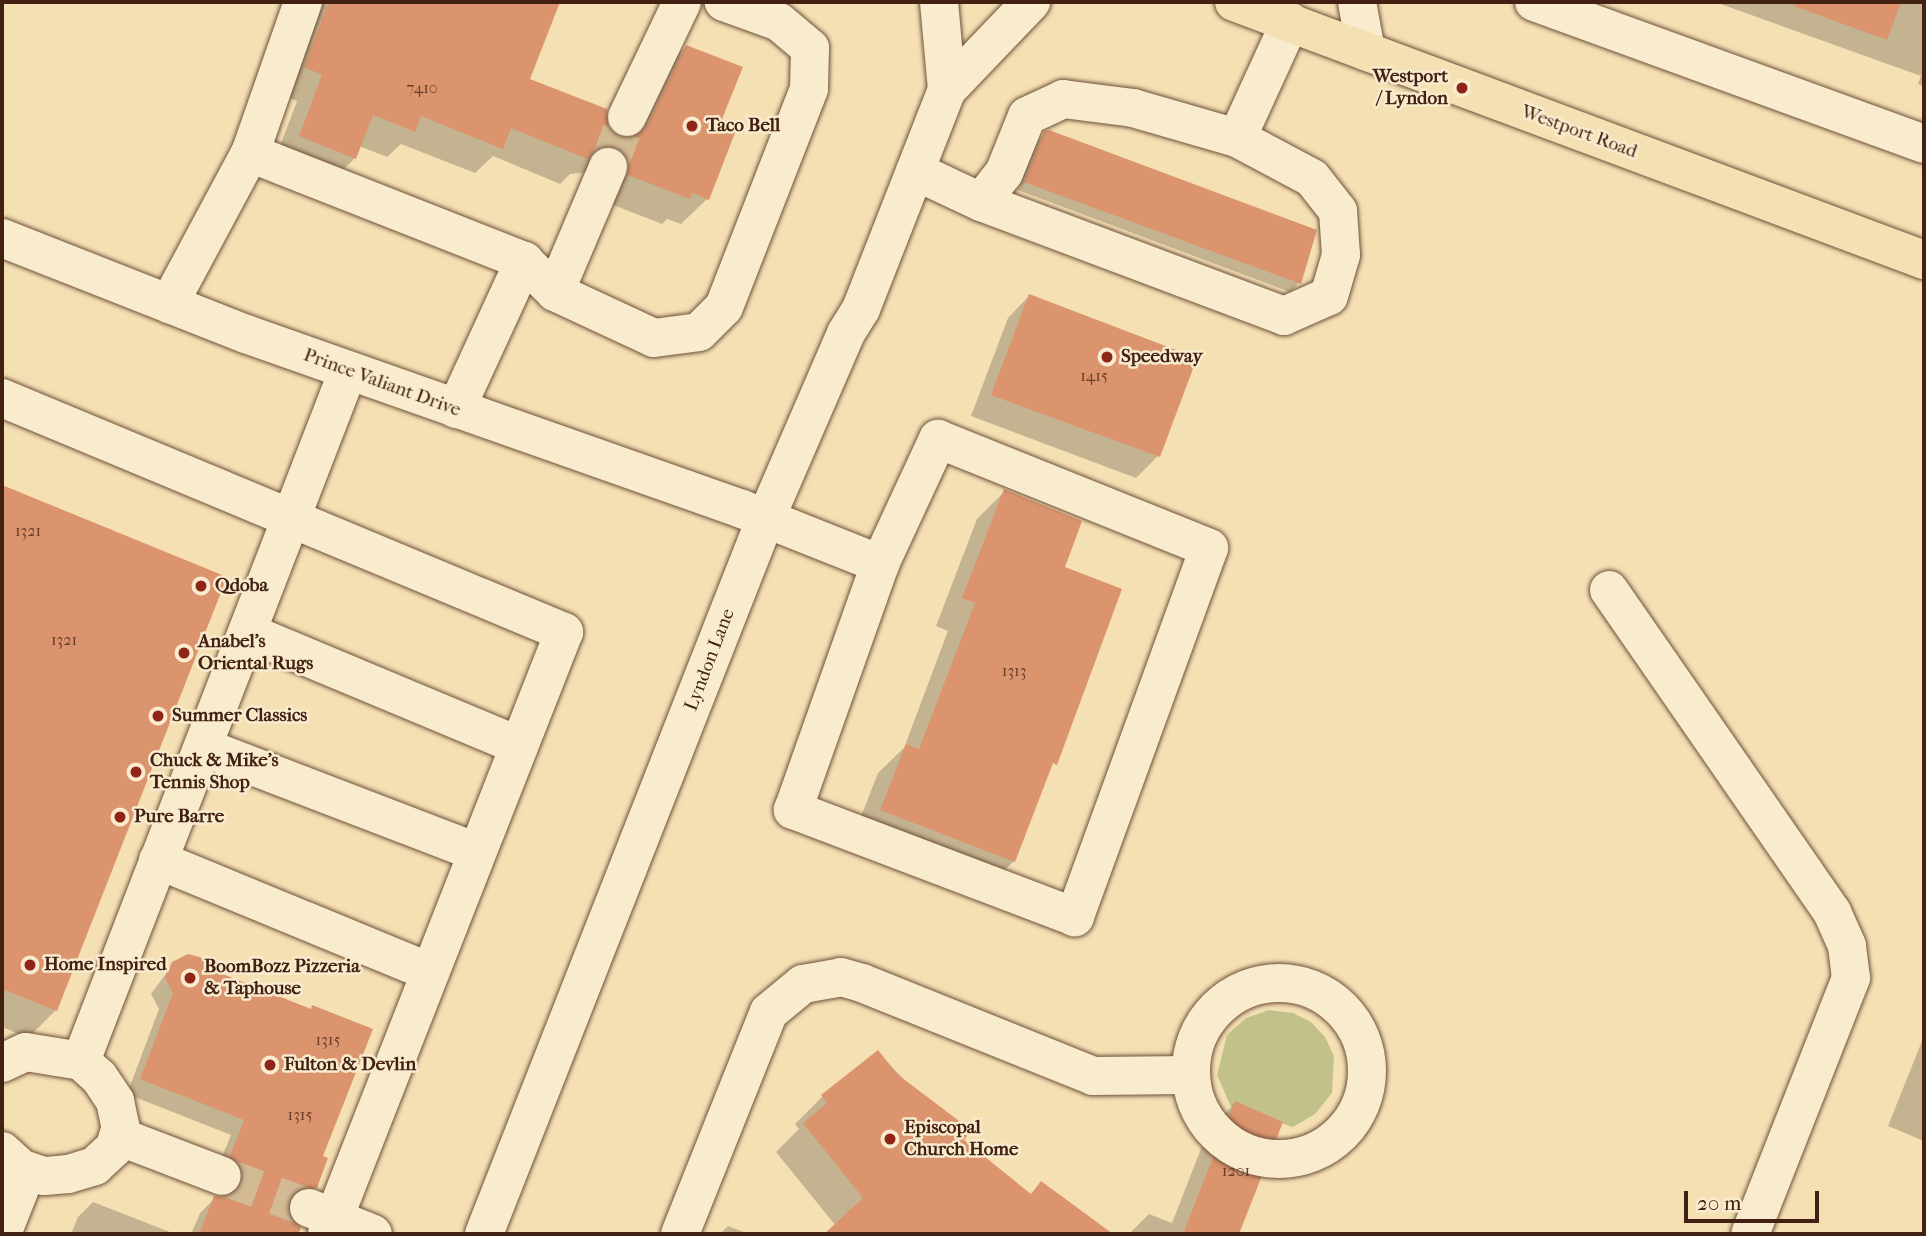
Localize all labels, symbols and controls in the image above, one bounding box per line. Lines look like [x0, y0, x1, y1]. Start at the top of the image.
place label: Westport / Lyndon [1373, 66, 1448, 110]
house number: 7410 [406, 78, 438, 98]
marker: Westport / Lyndon [1454, 80, 1470, 96]
street label: Westport Road [1518, 100, 1640, 164]
place label: Taco Bell [706, 115, 780, 137]
marker: Taco Bell [684, 118, 700, 134]
street label: Prince Valiant Drive [300, 344, 464, 422]
place label: Speedway [1121, 346, 1203, 368]
marker: Speedway [1099, 349, 1115, 365]
house number: 1415 [1080, 366, 1108, 386]
house number: 1321 [15, 521, 41, 541]
place label: Qdoba [215, 575, 268, 597]
marker: Qdoba [193, 578, 209, 594]
street label: Lyndon Lane [680, 606, 740, 714]
house number: 1321 [51, 630, 77, 650]
place label: Anabel's Oriental Rugs [198, 631, 313, 675]
marker: Anabel's Oriental Rugs [176, 645, 192, 661]
house number: 1313 [1002, 661, 1026, 681]
place label: Summer Classics [172, 705, 307, 727]
marker: Summer Classics [150, 708, 166, 724]
place label: Chuck & Mike's Tennis Shop [150, 750, 279, 794]
marker: Chuck & Mike's Tennis Shop [128, 764, 144, 780]
place label: Pure Barre [134, 806, 224, 828]
marker: Pure Barre [112, 809, 128, 825]
place label: Home Inspired [44, 954, 167, 976]
place label: BoomBozz Pizzeria & Taphouse [204, 956, 360, 1000]
marker: Home Inspired [22, 957, 38, 973]
marker: BoomBozz Pizzeria & Taphouse [182, 970, 198, 986]
house number: 1315 [316, 1030, 340, 1050]
place label: Fulton & Devlin [284, 1054, 416, 1076]
marker: Fulton & Devlin [262, 1057, 278, 1073]
house number: 1315 [288, 1105, 312, 1125]
place label: Episcopal Church Home [904, 1117, 1018, 1161]
marker: Episcopal Church Home [882, 1131, 898, 1147]
house number: 1201 [1222, 1161, 1250, 1181]
scale bar [1688, 1176, 1823, 1220]
text: 20 m [1697, 1191, 1741, 1215]

